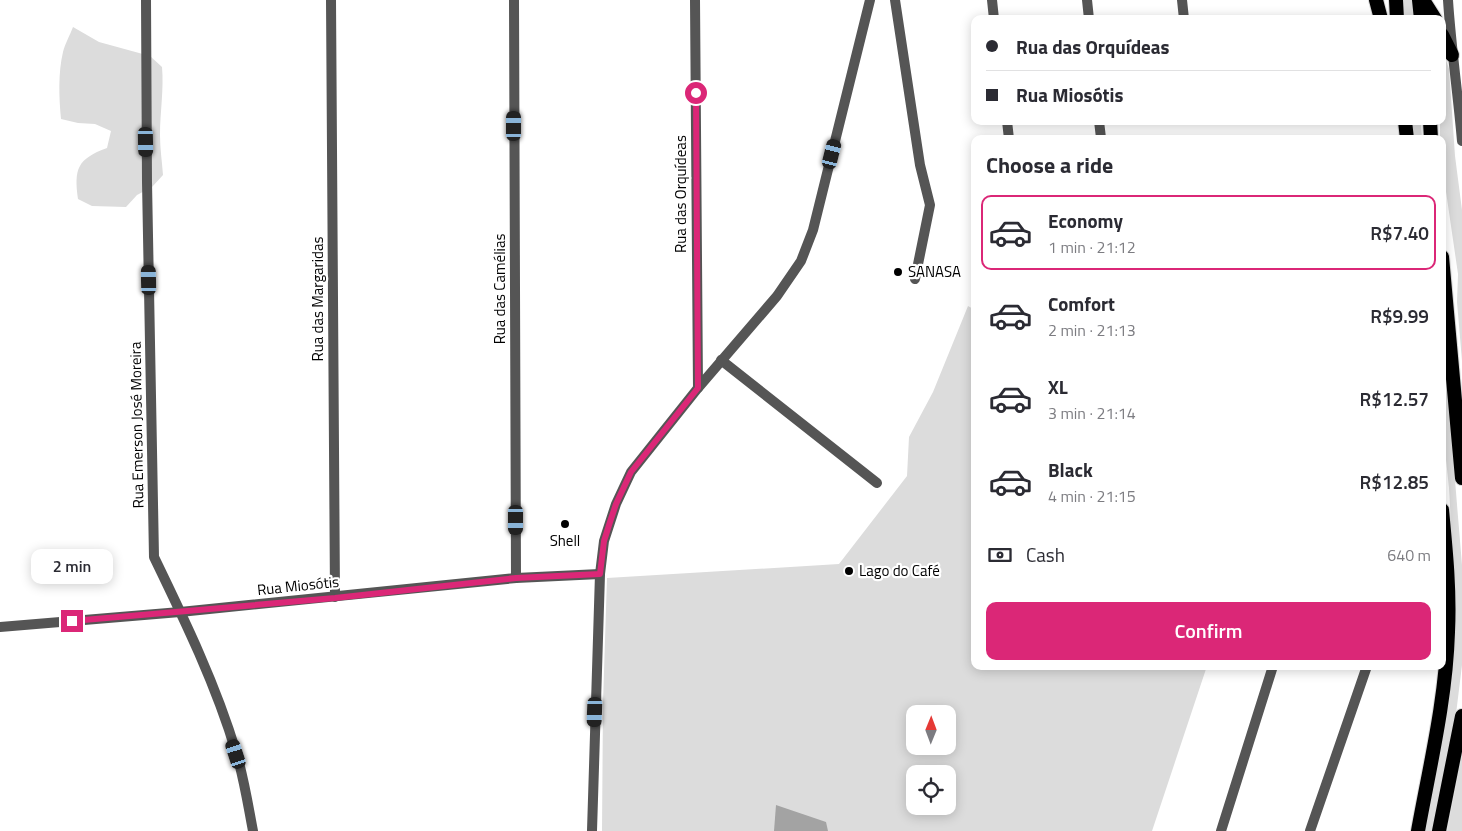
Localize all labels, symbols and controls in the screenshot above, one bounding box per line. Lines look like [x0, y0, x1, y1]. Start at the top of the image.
text: Rua das Orquídeas [1016, 32, 1169, 61]
text: Rua Miosótis [1016, 80, 1123, 109]
route start [685, 82, 707, 104]
car [506, 111, 521, 141]
car [138, 127, 153, 157]
street label: Rua das Orquídeas [669, 135, 692, 253]
car [821, 138, 842, 170]
text: Choose a ride [986, 148, 1113, 182]
text: Economy [1048, 206, 1123, 235]
icon: car [988, 210, 1033, 255]
text: R$7.40 [1370, 218, 1429, 247]
street label: Rua das Camélias [488, 234, 511, 344]
text: 1 min · 21:12 [1048, 235, 1136, 259]
street label: Rua das Margaridas [306, 236, 329, 362]
place label: SANASA [908, 260, 961, 283]
car [141, 265, 156, 295]
marker: SANASA [892, 266, 904, 278]
text: Comfort [1048, 289, 1115, 318]
icon: car [988, 293, 1033, 338]
text: R$9.99 [1370, 301, 1429, 330]
text: 2 min · 21:13 [1048, 318, 1136, 342]
street label: Rua Emerson José Moreira [124, 341, 149, 509]
text: XL [1048, 372, 1068, 401]
icon: car [988, 376, 1033, 421]
text: R$12.57 [1360, 384, 1429, 413]
text: 3 min · 21:14 [1048, 401, 1136, 425]
text: Black [1048, 455, 1093, 484]
icon: car [988, 459, 1033, 504]
text: R$12.85 [1360, 467, 1429, 496]
text: 4 min · 21:15 [1048, 484, 1136, 508]
car [508, 505, 523, 535]
marker: Shell [559, 518, 571, 530]
place label: Shell [550, 529, 580, 552]
text: Cash [1026, 540, 1065, 569]
icon: cash [986, 541, 1014, 569]
text: 640 m [1387, 543, 1431, 567]
callout: 2 min [31, 548, 113, 584]
text: 2 min [53, 554, 91, 578]
place label: Lago do Café [859, 559, 940, 582]
marker: Lago do Café [843, 565, 855, 577]
street label: Rua Miosótis [256, 570, 340, 601]
button: Confirm [986, 602, 1431, 660]
route end [61, 610, 83, 632]
car [586, 697, 603, 727]
north arrow [906, 705, 956, 755]
map controls [906, 705, 956, 815]
car [224, 737, 247, 771]
button: locate [906, 765, 956, 815]

